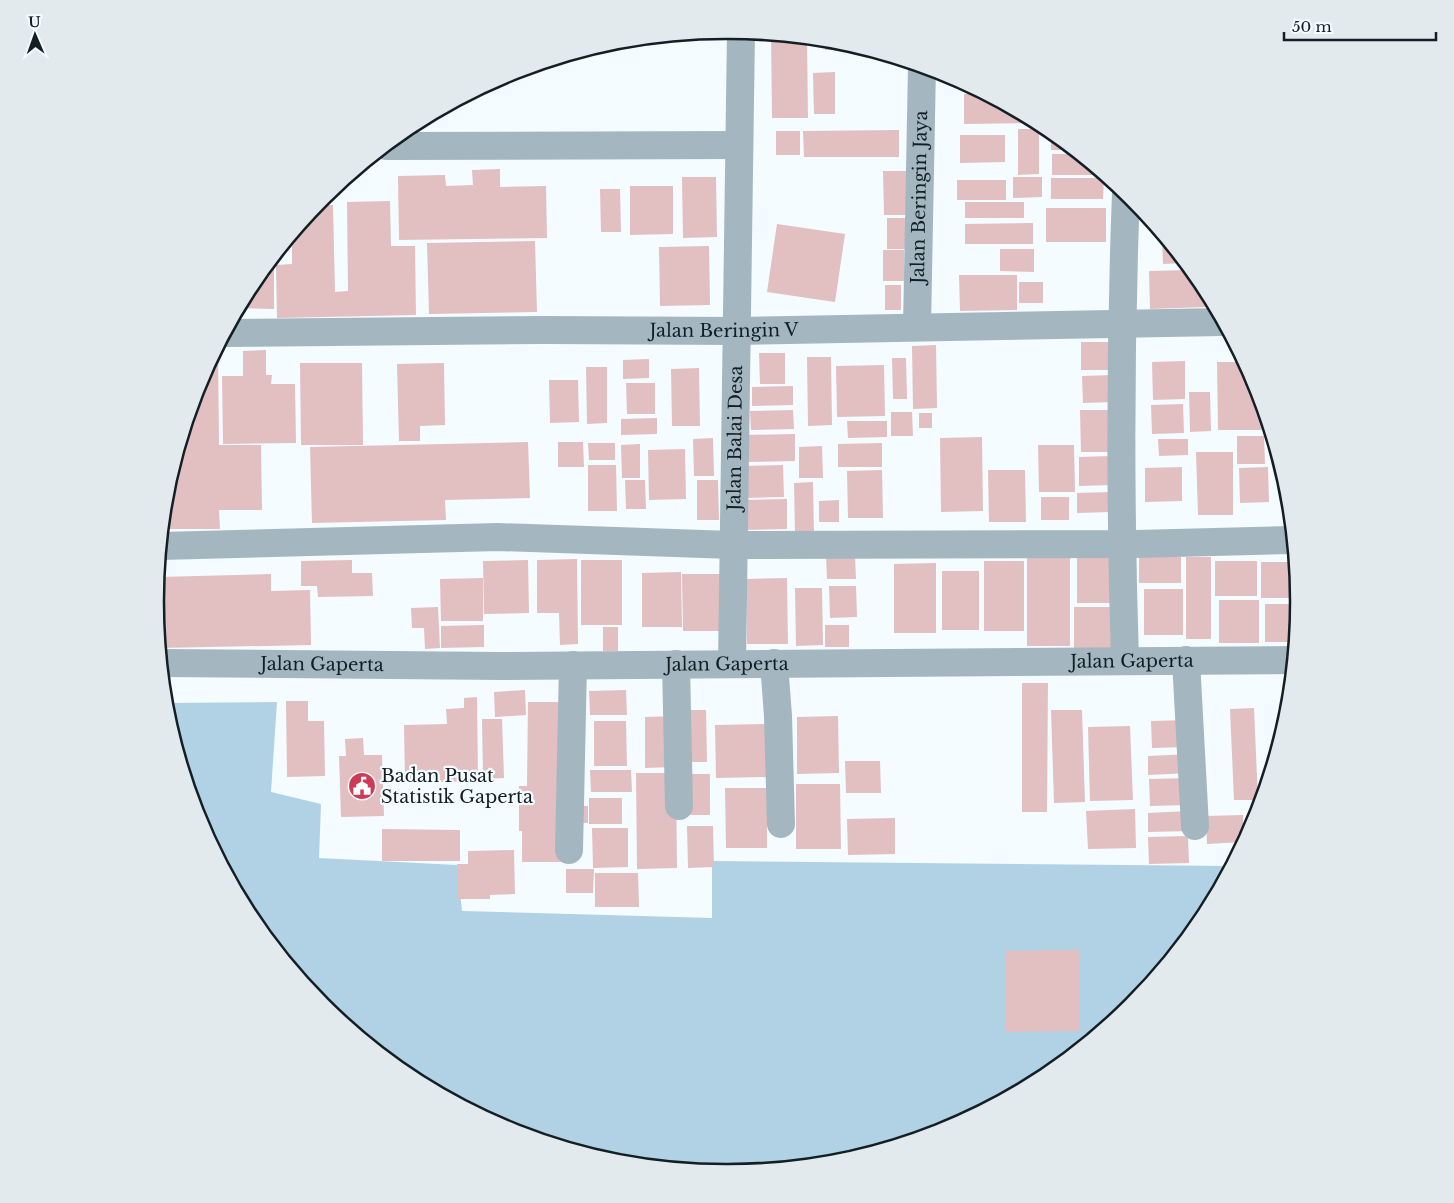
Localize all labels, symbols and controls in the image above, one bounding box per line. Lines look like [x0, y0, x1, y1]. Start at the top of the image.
north arrow [10, 10, 60, 60]
scale bar [1284, 10, 1436, 42]
text: U [28, 13, 42, 31]
text: 50 m [1292, 17, 1332, 36]
street label: Jalan Beringin Jaya [907, 110, 932, 286]
street label: Jalan Beringin V [647, 319, 800, 342]
street label: Jalan Balai Desa [723, 365, 747, 513]
street label: Jalan Gaperta [1068, 650, 1194, 673]
street label: Jalan Gaperta [258, 653, 384, 676]
street label: Jalan Gaperta [663, 653, 789, 676]
place label: Badan Pusat Statistik Gaperta [381, 765, 533, 808]
public building icon: Badan Pusat Statistik Gaperta [347, 771, 377, 801]

